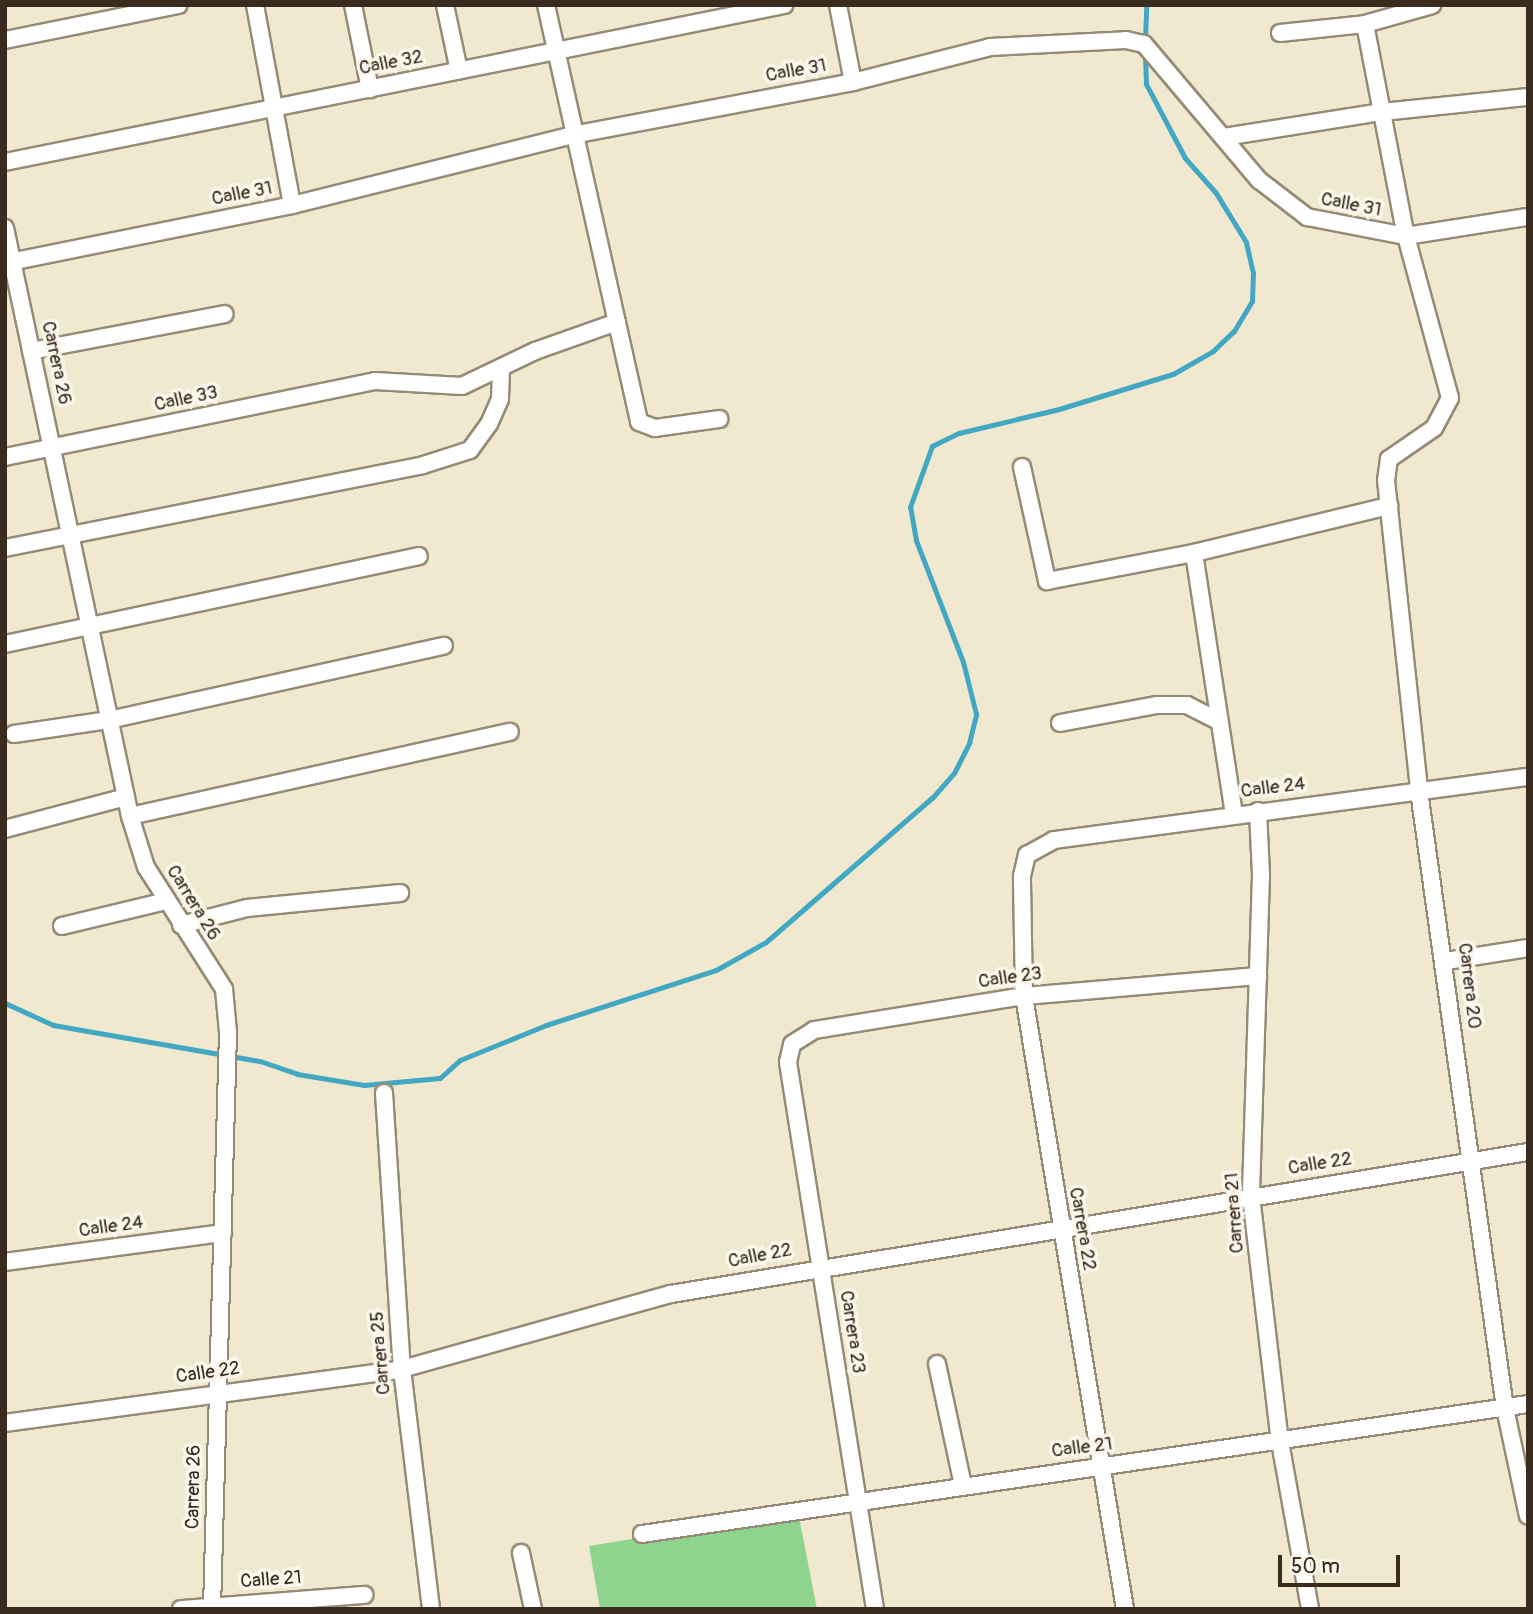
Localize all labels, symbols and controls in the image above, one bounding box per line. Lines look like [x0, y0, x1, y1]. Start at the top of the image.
street label: Calle 32 [357, 46, 425, 80]
street label: Calle 31 [764, 54, 828, 88]
street label: Calle 31 [210, 177, 274, 211]
street label: Calle 31 [1319, 188, 1383, 222]
street label: Carrera 26 [36, 319, 76, 407]
street label: Calle 33 [152, 381, 220, 417]
street label: Calle 24 [1239, 773, 1307, 803]
street label: Carrera 26 [161, 861, 225, 945]
street label: Carrera 20 [1452, 942, 1486, 1030]
street label: Calle 23 [977, 962, 1043, 994]
street label: Calle 22 [1286, 1148, 1354, 1180]
street label: Carrera 21 [1221, 1172, 1249, 1254]
street label: Carrera 22 [1063, 1186, 1101, 1272]
street label: Calle 24 [77, 1211, 145, 1243]
street label: Calle 22 [726, 1239, 794, 1273]
street label: Carrera 23 [834, 1289, 870, 1375]
street label: Carrera 25 [366, 1310, 396, 1396]
street label: Calle 22 [175, 1357, 241, 1389]
street label: Calle 21 [1050, 1433, 1114, 1463]
street label: Carrera 26 [182, 1445, 206, 1529]
scale bar [1281, 1540, 1404, 1584]
text: 50 m [1291, 1553, 1340, 1580]
street label: Calle 21 [240, 1566, 302, 1594]

